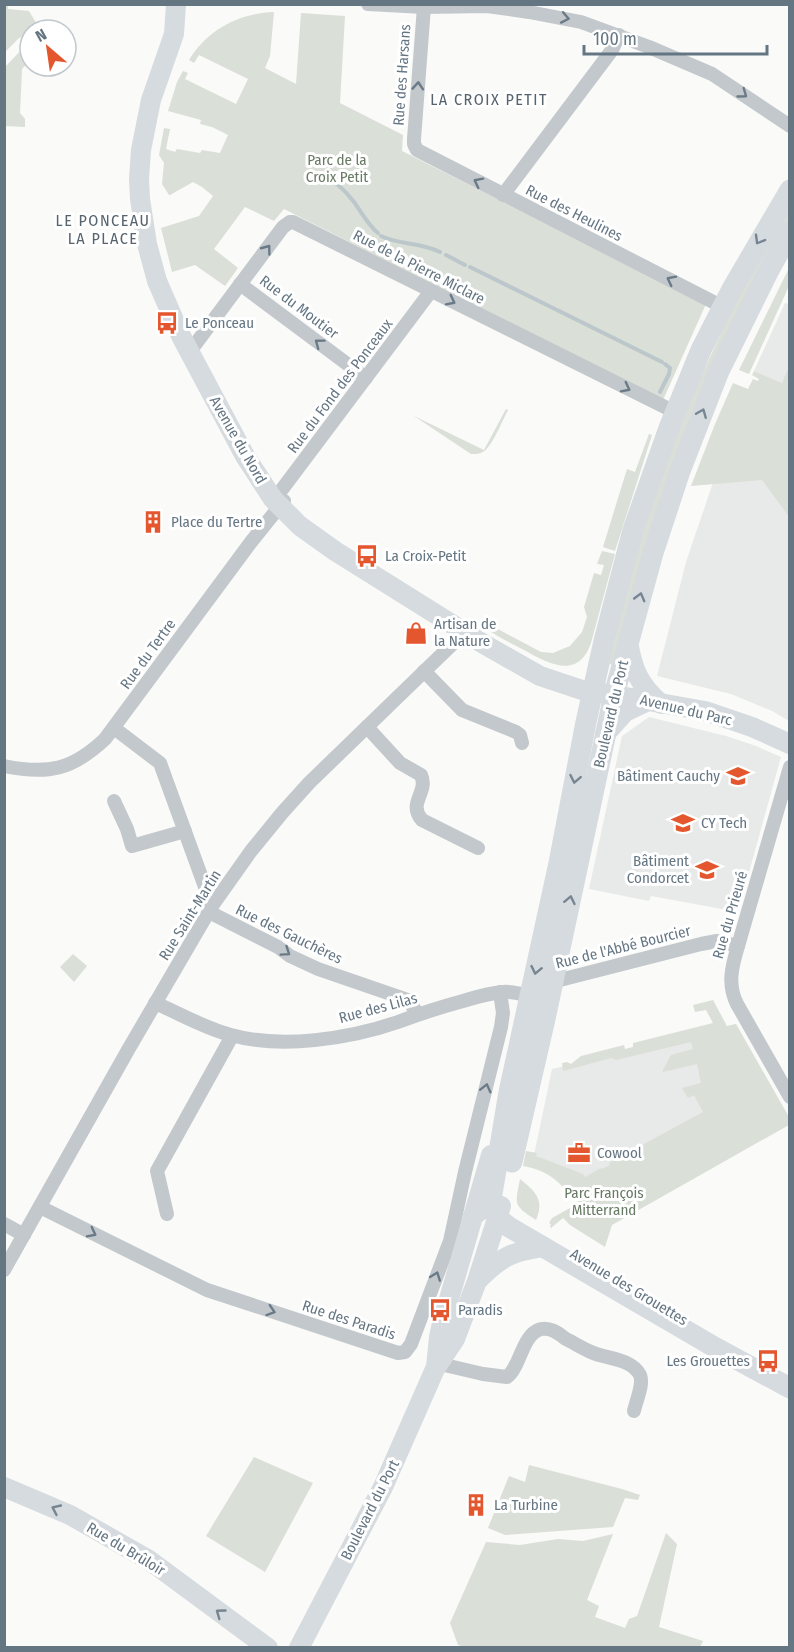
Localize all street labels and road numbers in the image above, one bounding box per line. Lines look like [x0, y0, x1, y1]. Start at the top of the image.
street label: Rue des Harsans [389, 24, 415, 126]
street label: Rue des Heulines [523, 181, 625, 245]
street label: Rue de la Pierre Miclare [350, 226, 488, 308]
street label: Rue du Moutier [256, 271, 343, 343]
street label: Rue du Fond des Ponceaux [284, 315, 397, 457]
street label: Avenue du Nord [206, 393, 270, 487]
street label: Rue du Tertre [117, 615, 179, 693]
street label: Boulevard du Port [590, 658, 632, 770]
street label: Avenue du Parc [638, 691, 734, 729]
street label: Rue Saint-Martin [155, 867, 225, 963]
street label: Rue du Prieuré [709, 869, 751, 961]
street label: Rue des Gauchères [233, 900, 345, 968]
street label: Rue de l'Abbé Bourcier [554, 921, 693, 973]
street label: Rue des Lilas [337, 989, 419, 1027]
street label: Avenue des Grouettes [567, 1245, 691, 1329]
street label: Rue des Paradis [300, 1296, 398, 1344]
street label: Boulevard du Port [337, 1457, 403, 1563]
street label: Rue du Brûloir [83, 1519, 169, 1580]

